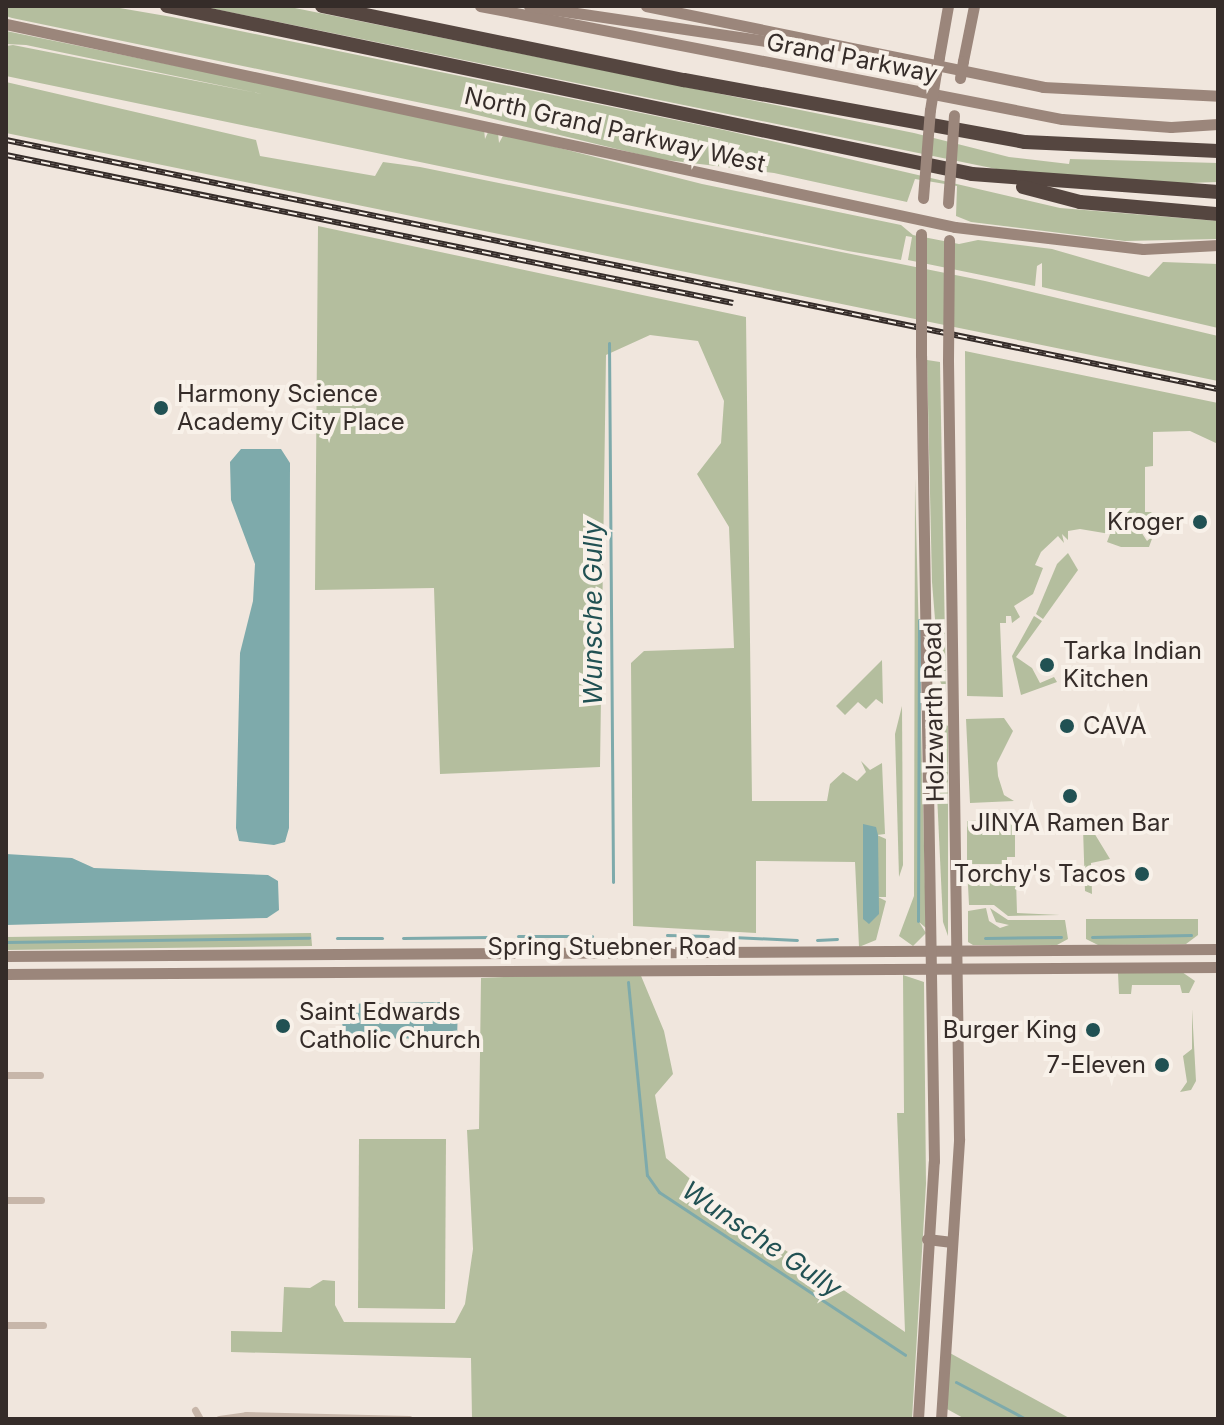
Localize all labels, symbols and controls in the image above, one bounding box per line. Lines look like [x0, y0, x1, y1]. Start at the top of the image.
street label: Grand Parkway [764, 27, 940, 89]
street label: North Grand Parkway West [462, 81, 768, 179]
place label: Harmony Science Academy City Place [177, 380, 405, 436]
marker: Harmony Science Academy City Place [152, 399, 170, 417]
place label: Kroger [1107, 508, 1184, 536]
marker: Kroger [1191, 513, 1209, 531]
water label: Wunsche Gully [577, 521, 609, 705]
street label: Holzwarth Road [918, 622, 950, 802]
place label: Tarka Indian Kitchen [1063, 637, 1202, 693]
marker: Tarka Indian Kitchen [1038, 656, 1056, 674]
place label: CAVA [1083, 712, 1146, 740]
marker: CAVA [1058, 717, 1076, 735]
marker: JINYA Ramen Bar [1061, 787, 1079, 805]
place label: JINYA Ramen Bar [970, 809, 1170, 837]
place label: Torchy's Tacos [954, 860, 1126, 888]
marker: Torchy's Tacos [1133, 865, 1151, 883]
street label: Spring Stuebner Road [488, 933, 736, 961]
place label: Saint Edwards Catholic Church [299, 998, 481, 1054]
place label: Burger King [943, 1016, 1077, 1044]
marker: Saint Edwards Catholic Church [274, 1017, 292, 1035]
marker: Burger King [1084, 1021, 1102, 1039]
place label: 7-Eleven [1046, 1051, 1146, 1079]
marker: 7-Eleven [1153, 1056, 1171, 1074]
water label: Wunsche Gully [677, 1174, 847, 1304]

